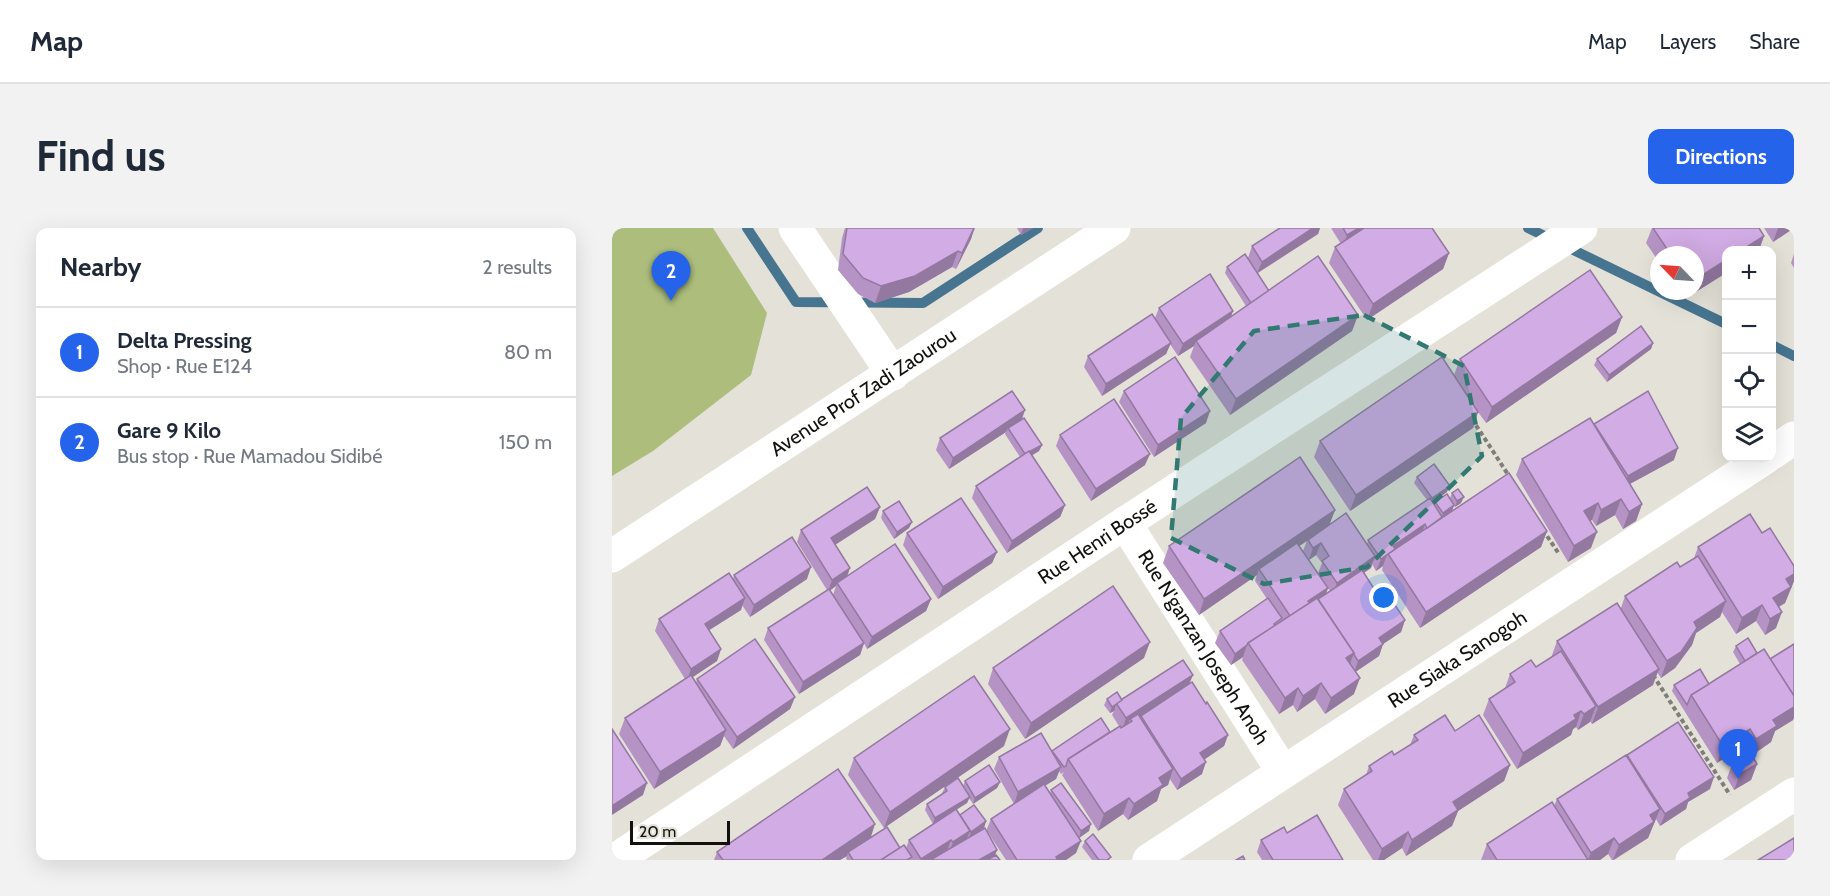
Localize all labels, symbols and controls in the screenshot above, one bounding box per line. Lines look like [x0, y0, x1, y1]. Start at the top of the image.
text: Map [30, 24, 83, 58]
text: Map [1588, 29, 1627, 54]
text: Layers [1660, 29, 1716, 54]
text: Share [1749, 29, 1800, 54]
button: Directions [1648, 129, 1794, 184]
text: Find us [36, 130, 165, 182]
north arrow [1650, 246, 1704, 300]
map controls [1722, 246, 1776, 462]
button: + [1722, 246, 1776, 300]
text: Nearby [60, 251, 141, 283]
pin: 2 [652, 251, 690, 301]
text: 2 results [482, 255, 552, 279]
button: − [1722, 300, 1776, 354]
street label: Avenue Prof Zadi Zaourou [766, 323, 961, 461]
text: Delta Pressing [117, 327, 252, 354]
text: 1 [76, 340, 83, 364]
text: 80 m [504, 340, 552, 364]
text: Shop · Rue E124 [117, 354, 252, 378]
button: locate [1722, 354, 1776, 408]
button: layers [1722, 408, 1776, 462]
text: Gare 9 Kilo [117, 417, 221, 444]
text: 2 [74, 430, 85, 454]
text: 150 m [499, 430, 552, 454]
text: Bus stop · Rue Mamadou Sidibé [117, 444, 382, 468]
street label: Rue Henri Bossé [1033, 494, 1161, 589]
street label: Rue N'ganzan Joseph Anoh [1133, 545, 1274, 749]
your location [1369, 583, 1398, 612]
street label: Rue Siaka Sanogoh [1383, 605, 1531, 713]
pin: 1 [1718, 730, 1758, 779]
scale bar [630, 818, 730, 846]
text: 20 m [639, 822, 676, 841]

